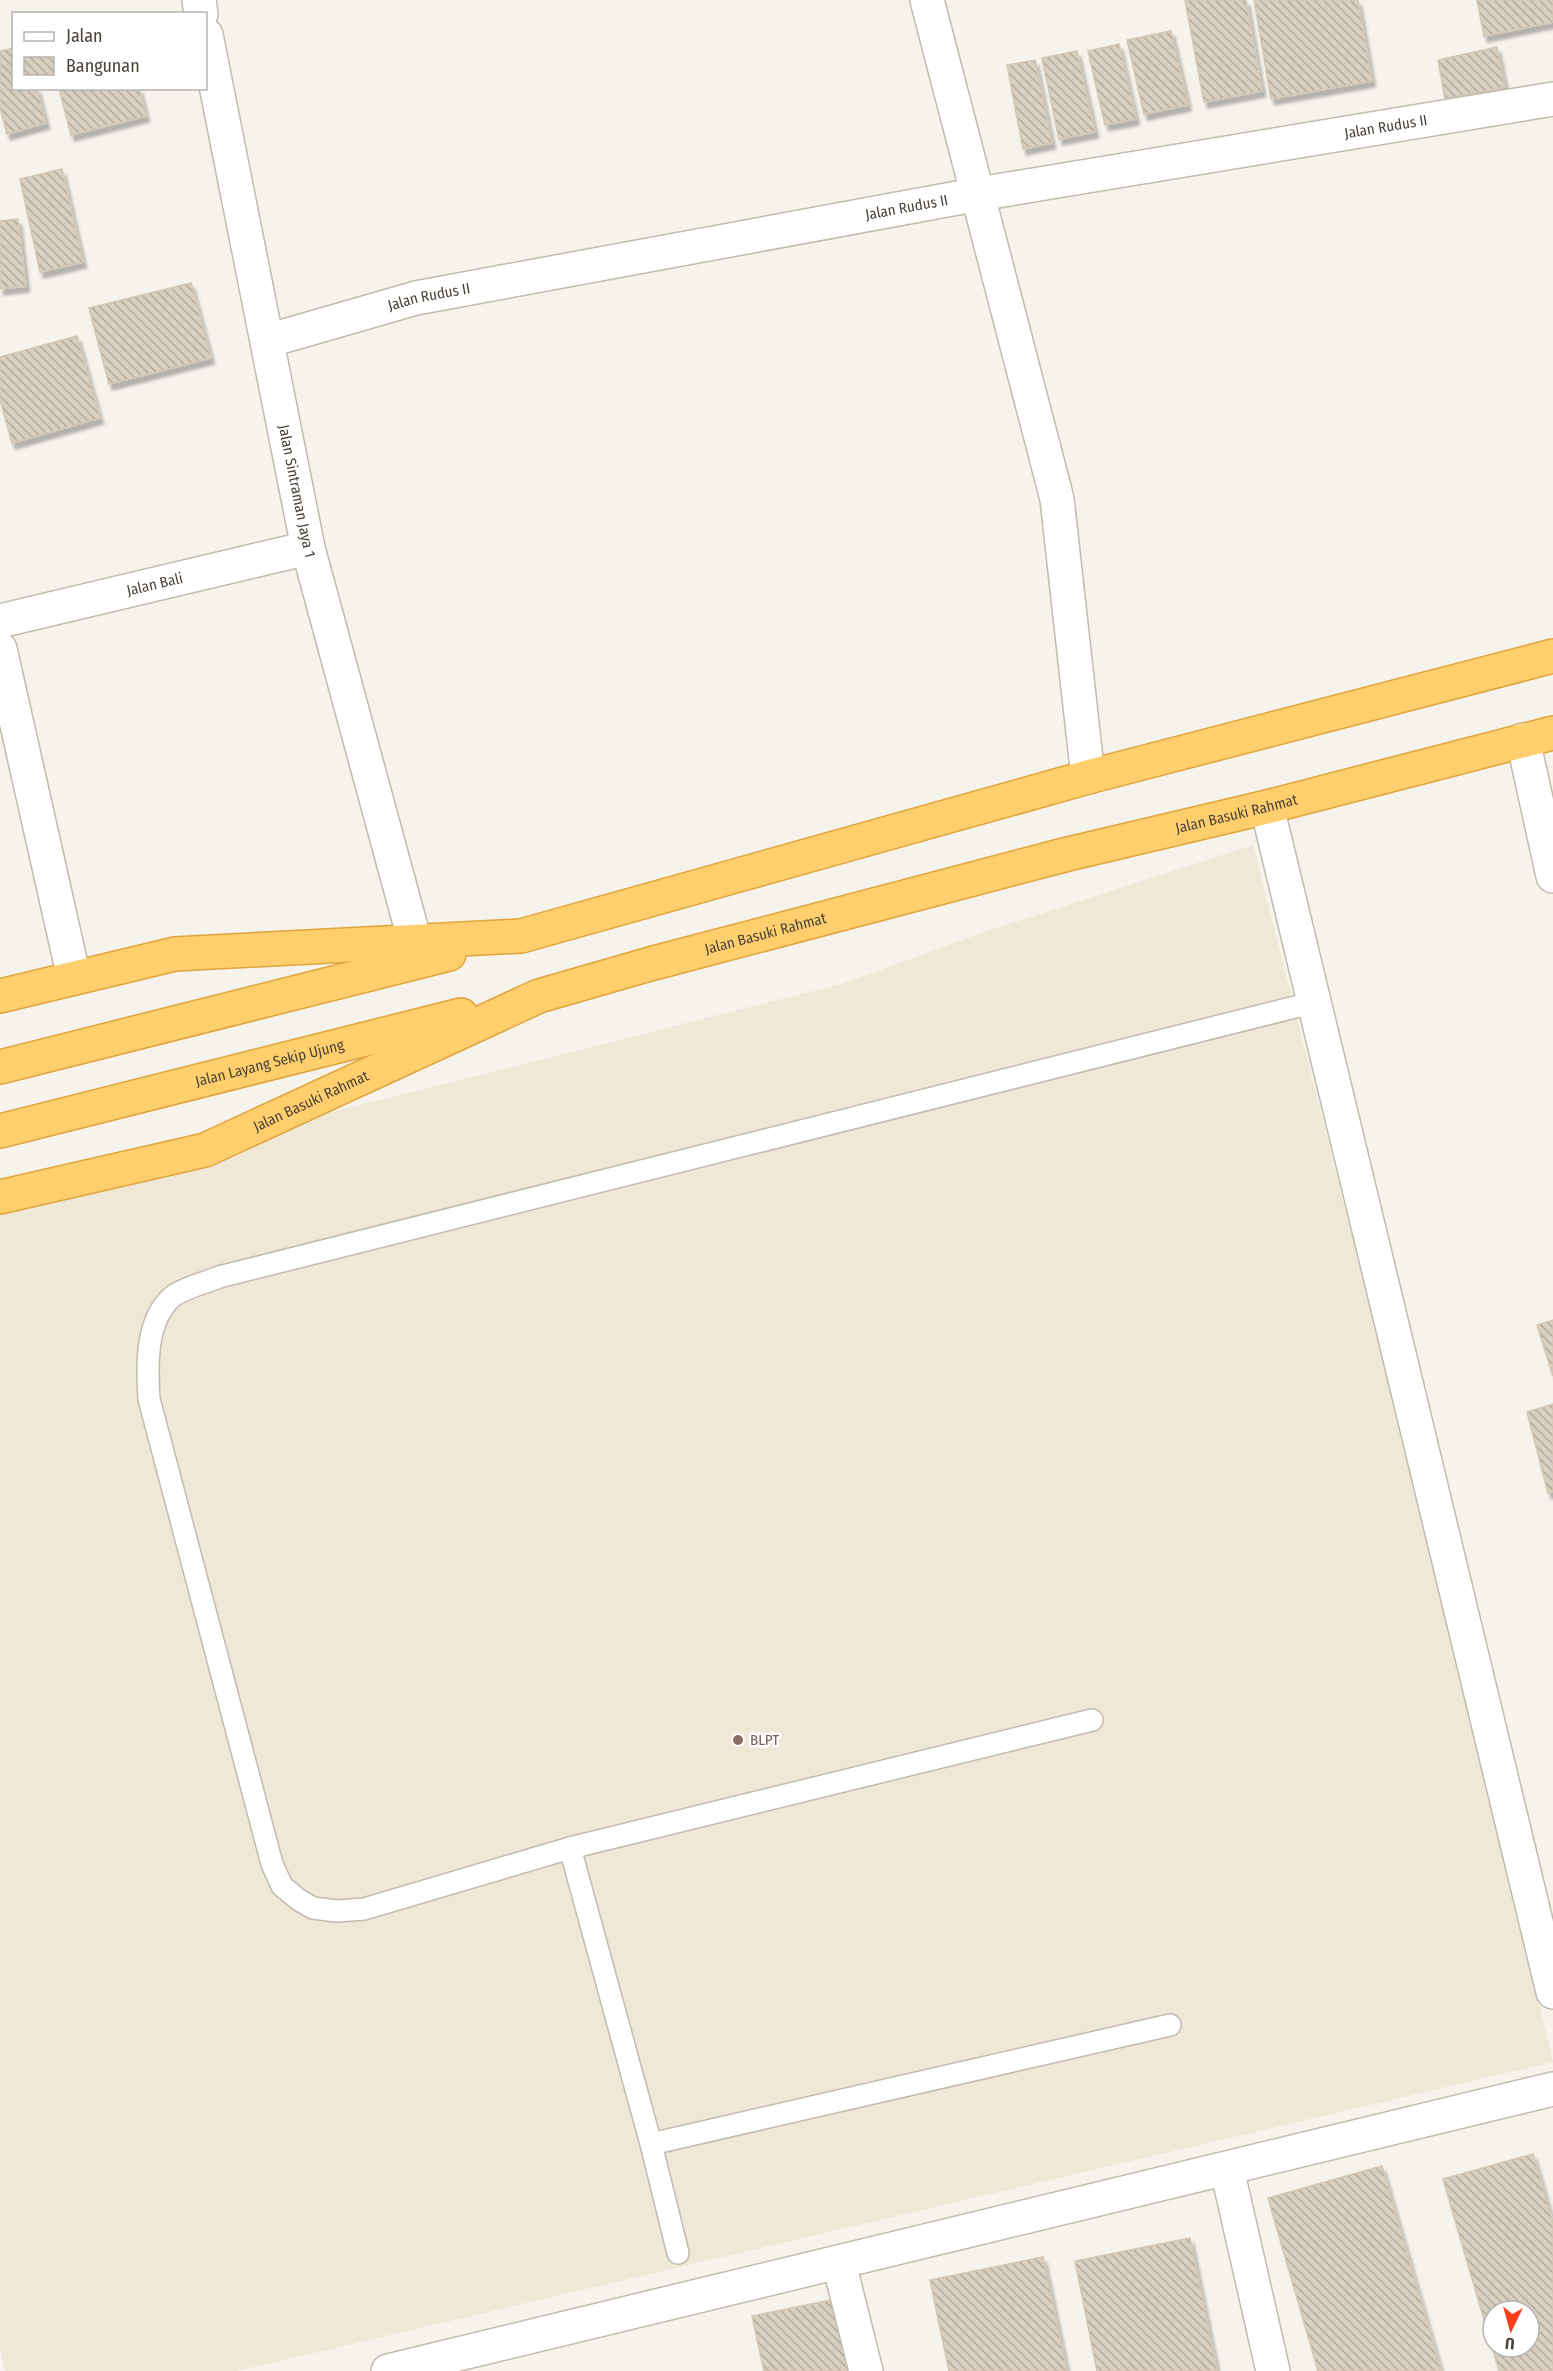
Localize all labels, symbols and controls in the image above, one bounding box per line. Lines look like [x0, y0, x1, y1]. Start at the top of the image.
legend [12, 12, 207, 90]
text: Jalan [66, 25, 103, 47]
text: Bangunan [66, 55, 140, 77]
street label: Jalan Rudus II [1343, 111, 1429, 142]
street label: Jalan Rudus II [864, 191, 949, 224]
street label: Jalan Rudus II [386, 279, 472, 315]
street label: Jalan Sintraman Jaya 1 [275, 423, 319, 559]
street label: Jalan Bali [125, 569, 185, 600]
street label: Jalan Basuki Rahmat [1174, 790, 1300, 837]
street label: Jalan Basuki Rahmat [703, 909, 828, 958]
street label: Jalan Layang Sekip Ujung [193, 1036, 346, 1091]
street label: Jalan Basuki Rahmat [250, 1067, 372, 1136]
place label: BLPT [750, 1731, 779, 1749]
marker: BLPT [731, 1733, 745, 1747]
north arrow [1481, 2299, 1541, 2359]
text: U [1504, 2334, 1515, 2353]

